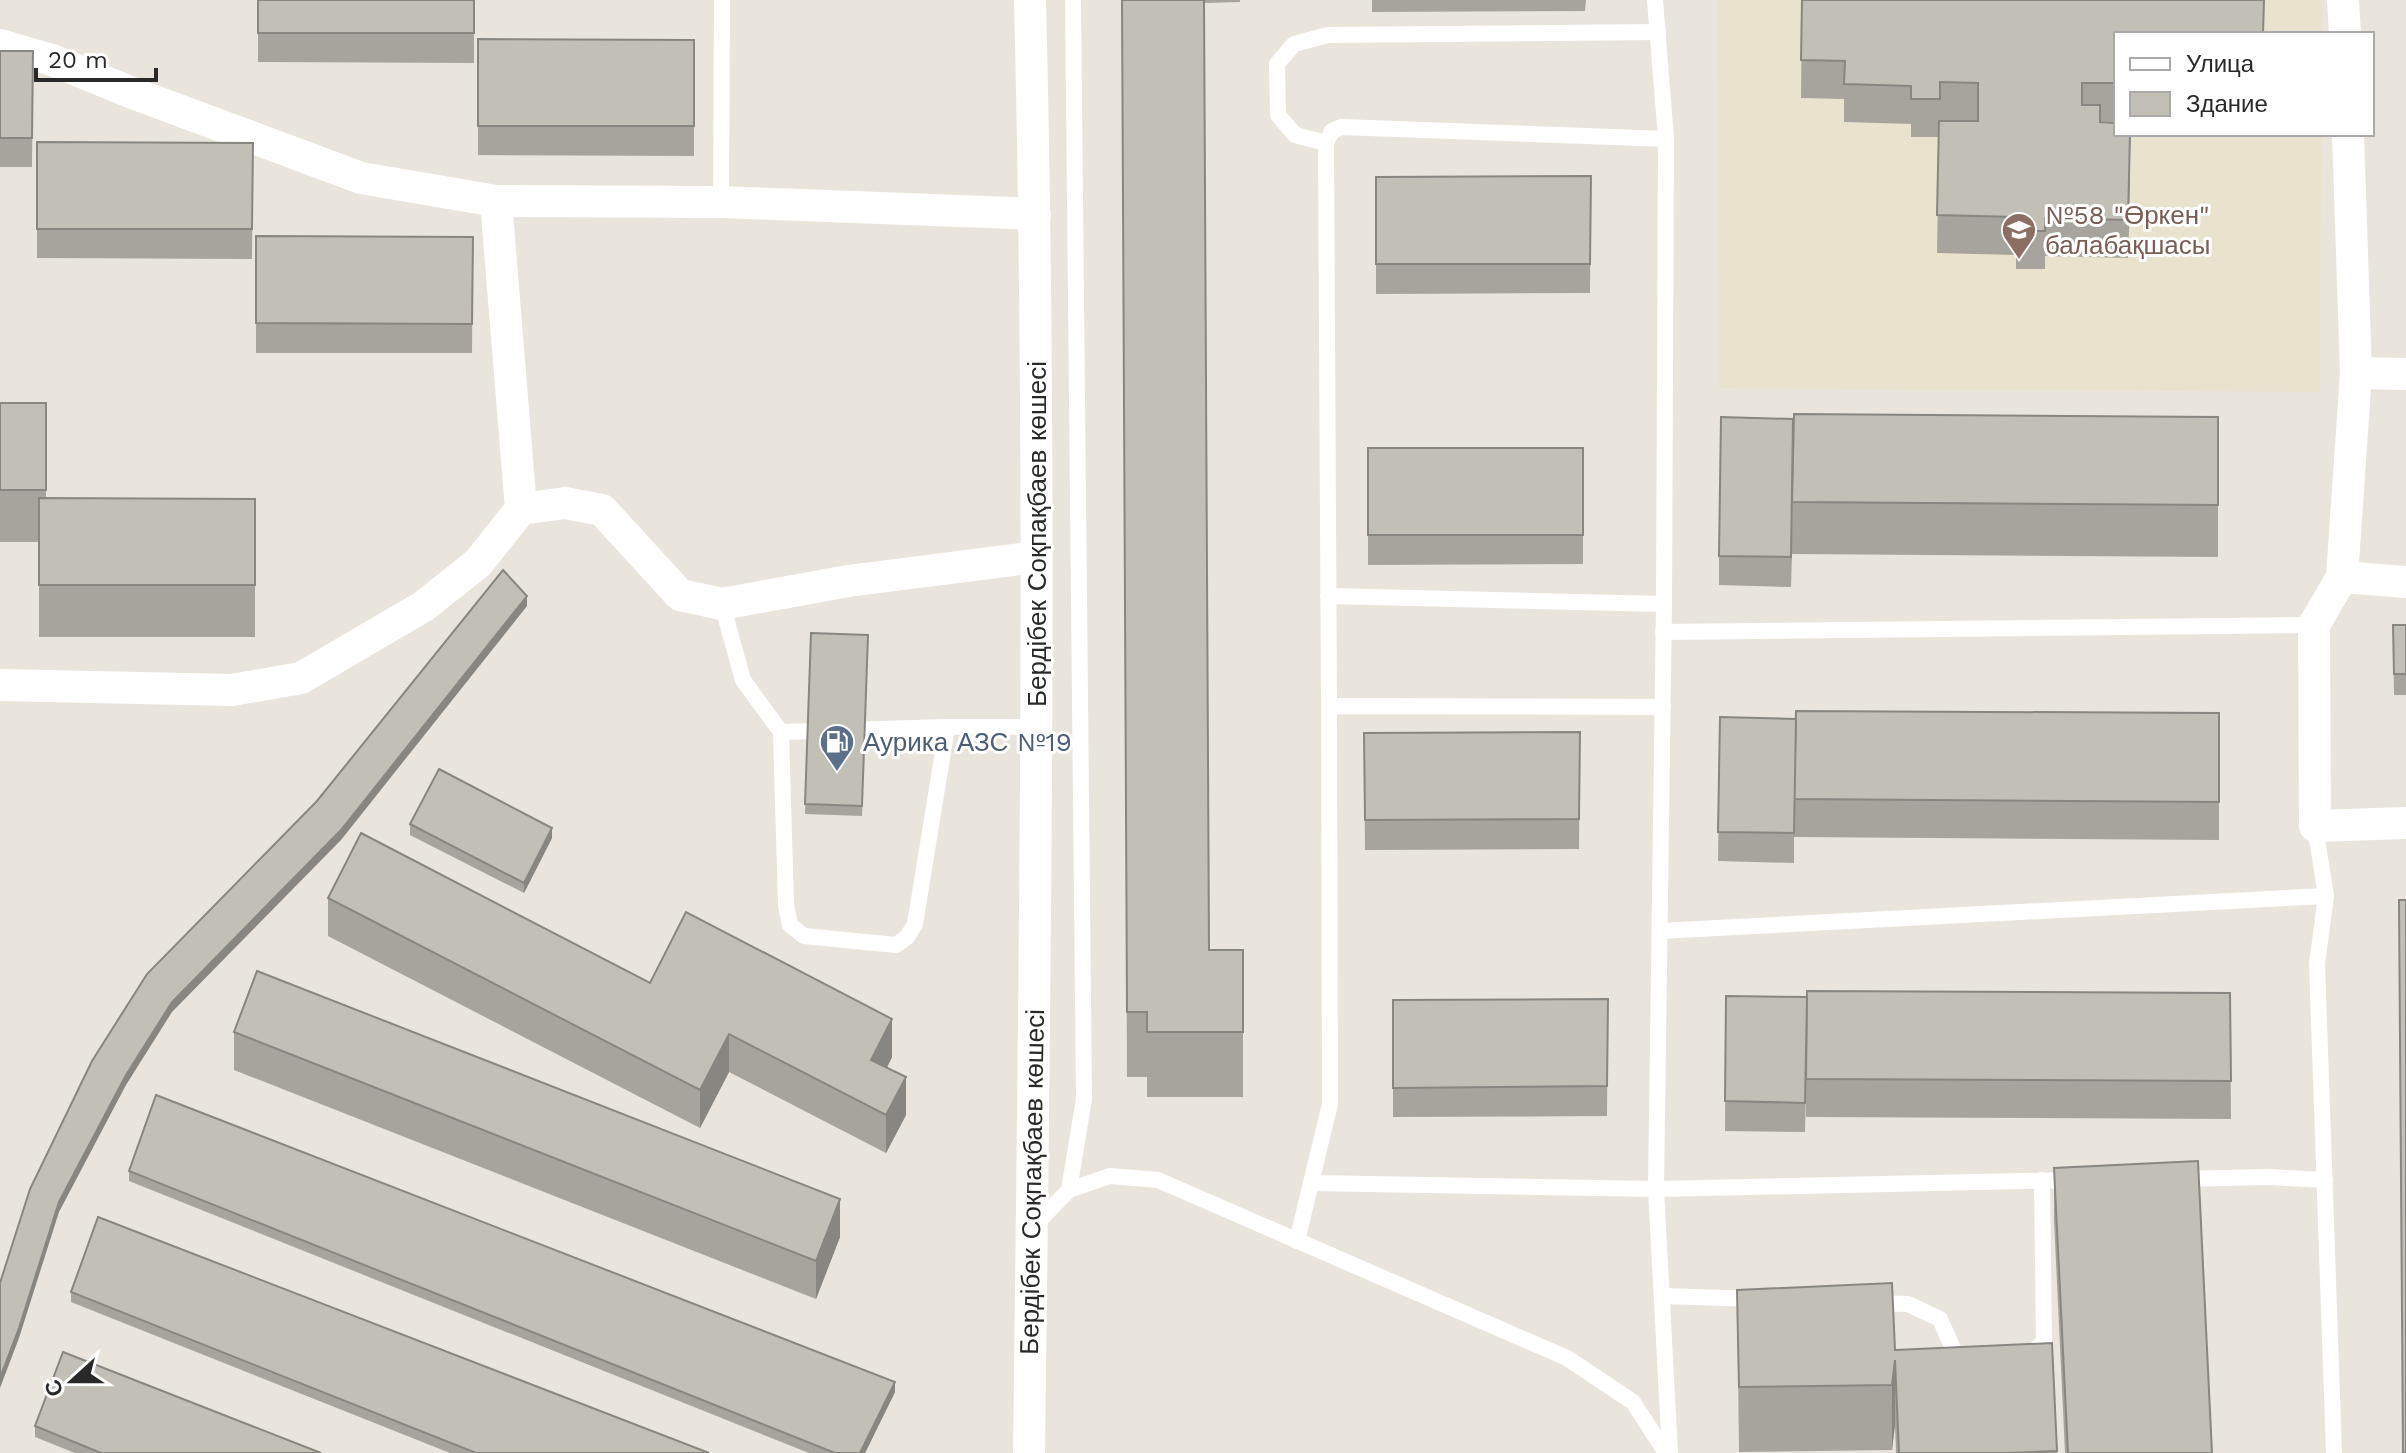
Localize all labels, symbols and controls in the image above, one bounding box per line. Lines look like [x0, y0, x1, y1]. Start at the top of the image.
scale bar [36, 32, 156, 82]
legend [2114, 32, 2374, 136]
text: 20 m [48, 46, 108, 74]
text: Улица [2186, 50, 2255, 78]
text: Здание [2186, 90, 2268, 118]
place label: №58 "Өркен" балабақшасы [2045, 200, 2211, 260]
school or university icon: №58 "Өркен" балабақшасы [2000, 211, 2038, 261]
street label: Бердібек Соқпақбаев көшесі [1022, 361, 1052, 707]
fuel station icon: Аурика АЗС №19 [818, 723, 856, 773]
place label: Аурика АЗС №19 [863, 727, 1072, 757]
street label: Бердібек Соқпақбаев көшесі [1014, 1009, 1050, 1355]
north arrow [32, 1341, 112, 1421]
text: С [39, 1376, 68, 1400]

